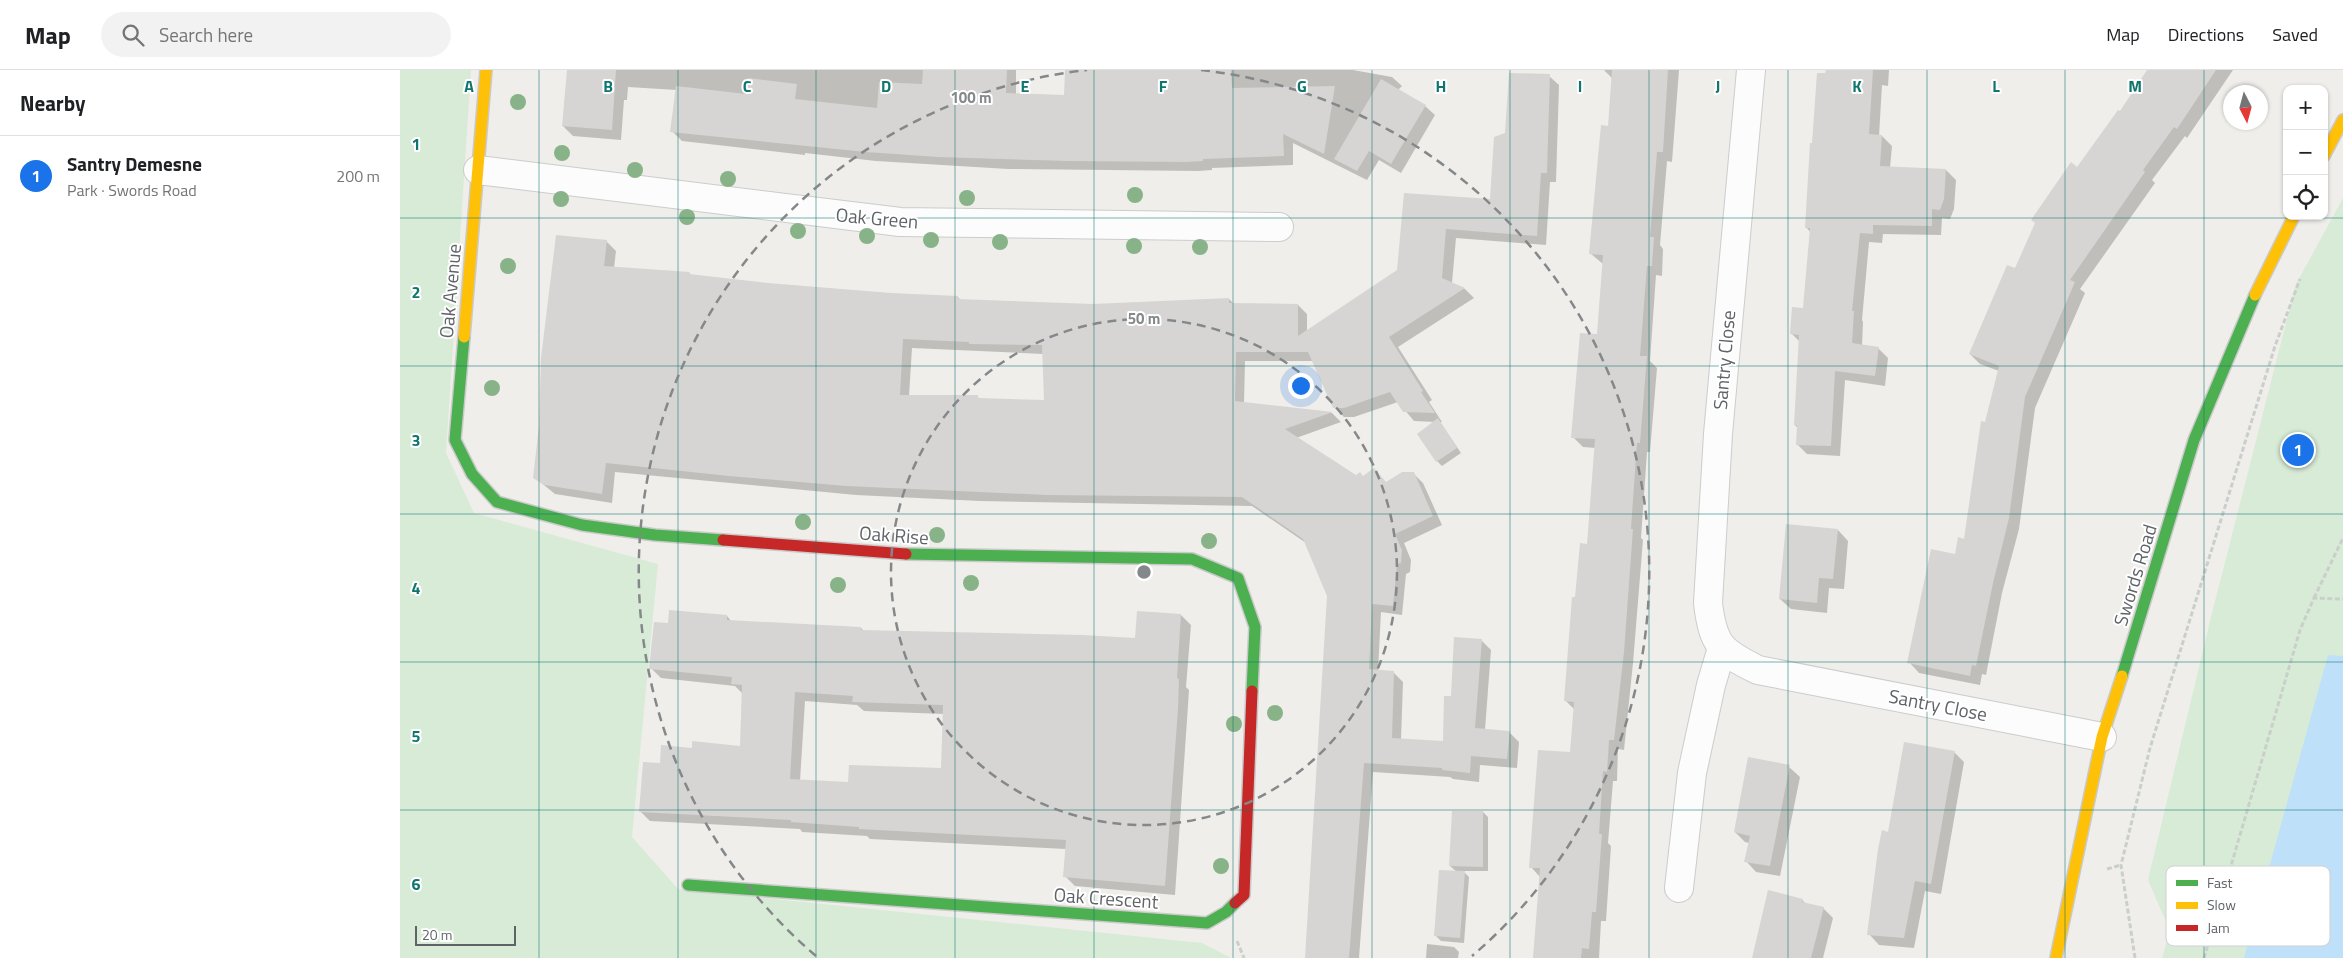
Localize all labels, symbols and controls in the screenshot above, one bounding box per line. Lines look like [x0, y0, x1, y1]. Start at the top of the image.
search box [101, 12, 451, 57]
text: Map [25, 17, 71, 53]
text: Search here [159, 20, 253, 49]
icon: search [119, 21, 147, 49]
text: Map [2106, 21, 2140, 48]
text: Directions [2168, 21, 2244, 48]
text: Saved [2272, 21, 2318, 48]
text: A [464, 74, 474, 98]
text: B [603, 74, 613, 98]
text: C [743, 74, 752, 98]
text: D [881, 74, 891, 98]
text: E [1021, 74, 1030, 98]
text: F [1159, 74, 1168, 98]
text: G [1297, 74, 1307, 98]
text: H [1436, 74, 1446, 98]
text: I [1578, 74, 1582, 98]
text: J [1716, 74, 1720, 98]
text: K [1852, 74, 1862, 98]
text: L [1992, 74, 2000, 98]
text: M [2128, 74, 2142, 98]
north arrow [2223, 85, 2268, 130]
map controls [2283, 85, 2328, 220]
button: + [2283, 85, 2328, 130]
text: 100 m [950, 86, 992, 109]
text: Nearby [20, 87, 85, 119]
button: − [2283, 130, 2328, 175]
text: 1 [412, 132, 420, 156]
text: Santry Demesne [67, 149, 202, 178]
text: 1 [32, 164, 40, 188]
text: 200 m [336, 164, 380, 188]
button: locate [2283, 175, 2328, 220]
text: Park · Swords Road [67, 178, 197, 202]
street label: Oak Green [835, 199, 920, 236]
street label: Oak Avenue [431, 242, 468, 339]
text: 2 [412, 280, 420, 304]
text: 50 m [1128, 307, 1160, 330]
street label: Santry Close [1705, 309, 1742, 411]
your location [1288, 373, 1314, 399]
text: 3 [412, 428, 420, 452]
pin: 1 [2282, 431, 2314, 469]
street label: Oak Rise [858, 518, 930, 551]
street label: Swords Road [2105, 520, 2164, 629]
centre of rings [1135, 563, 1153, 581]
text: 4 [412, 576, 421, 600]
street label: Santry Close [1886, 681, 1990, 728]
text: 5 [412, 724, 421, 748]
legend [2166, 866, 2330, 946]
text: 6 [412, 872, 421, 896]
text: Fast [2207, 872, 2232, 893]
street label: Oak Crescent [1053, 879, 1160, 916]
text: Slow [2207, 894, 2236, 915]
text: Jam [2207, 917, 2230, 938]
scale bar [415, 923, 516, 946]
text: 20 m [422, 924, 452, 945]

